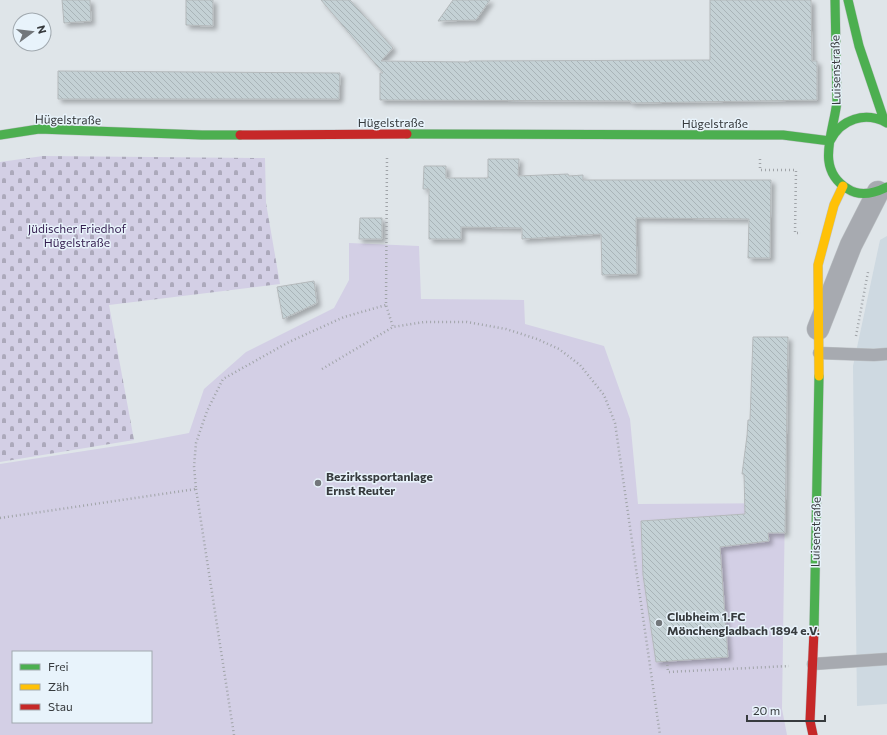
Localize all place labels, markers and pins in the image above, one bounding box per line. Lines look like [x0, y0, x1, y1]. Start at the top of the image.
place label: Bezirkssportanlage Ernst Reuter [326, 469, 433, 497]
marker: Bezirkssportanlage Ernst Reuter [313, 478, 323, 488]
place label: Clubheim 1.FC Mönchengladbach 1894 e.V. [667, 609, 820, 637]
marker: Clubheim 1.FC Mönchengladbach 1894 e.V. [654, 618, 664, 628]

